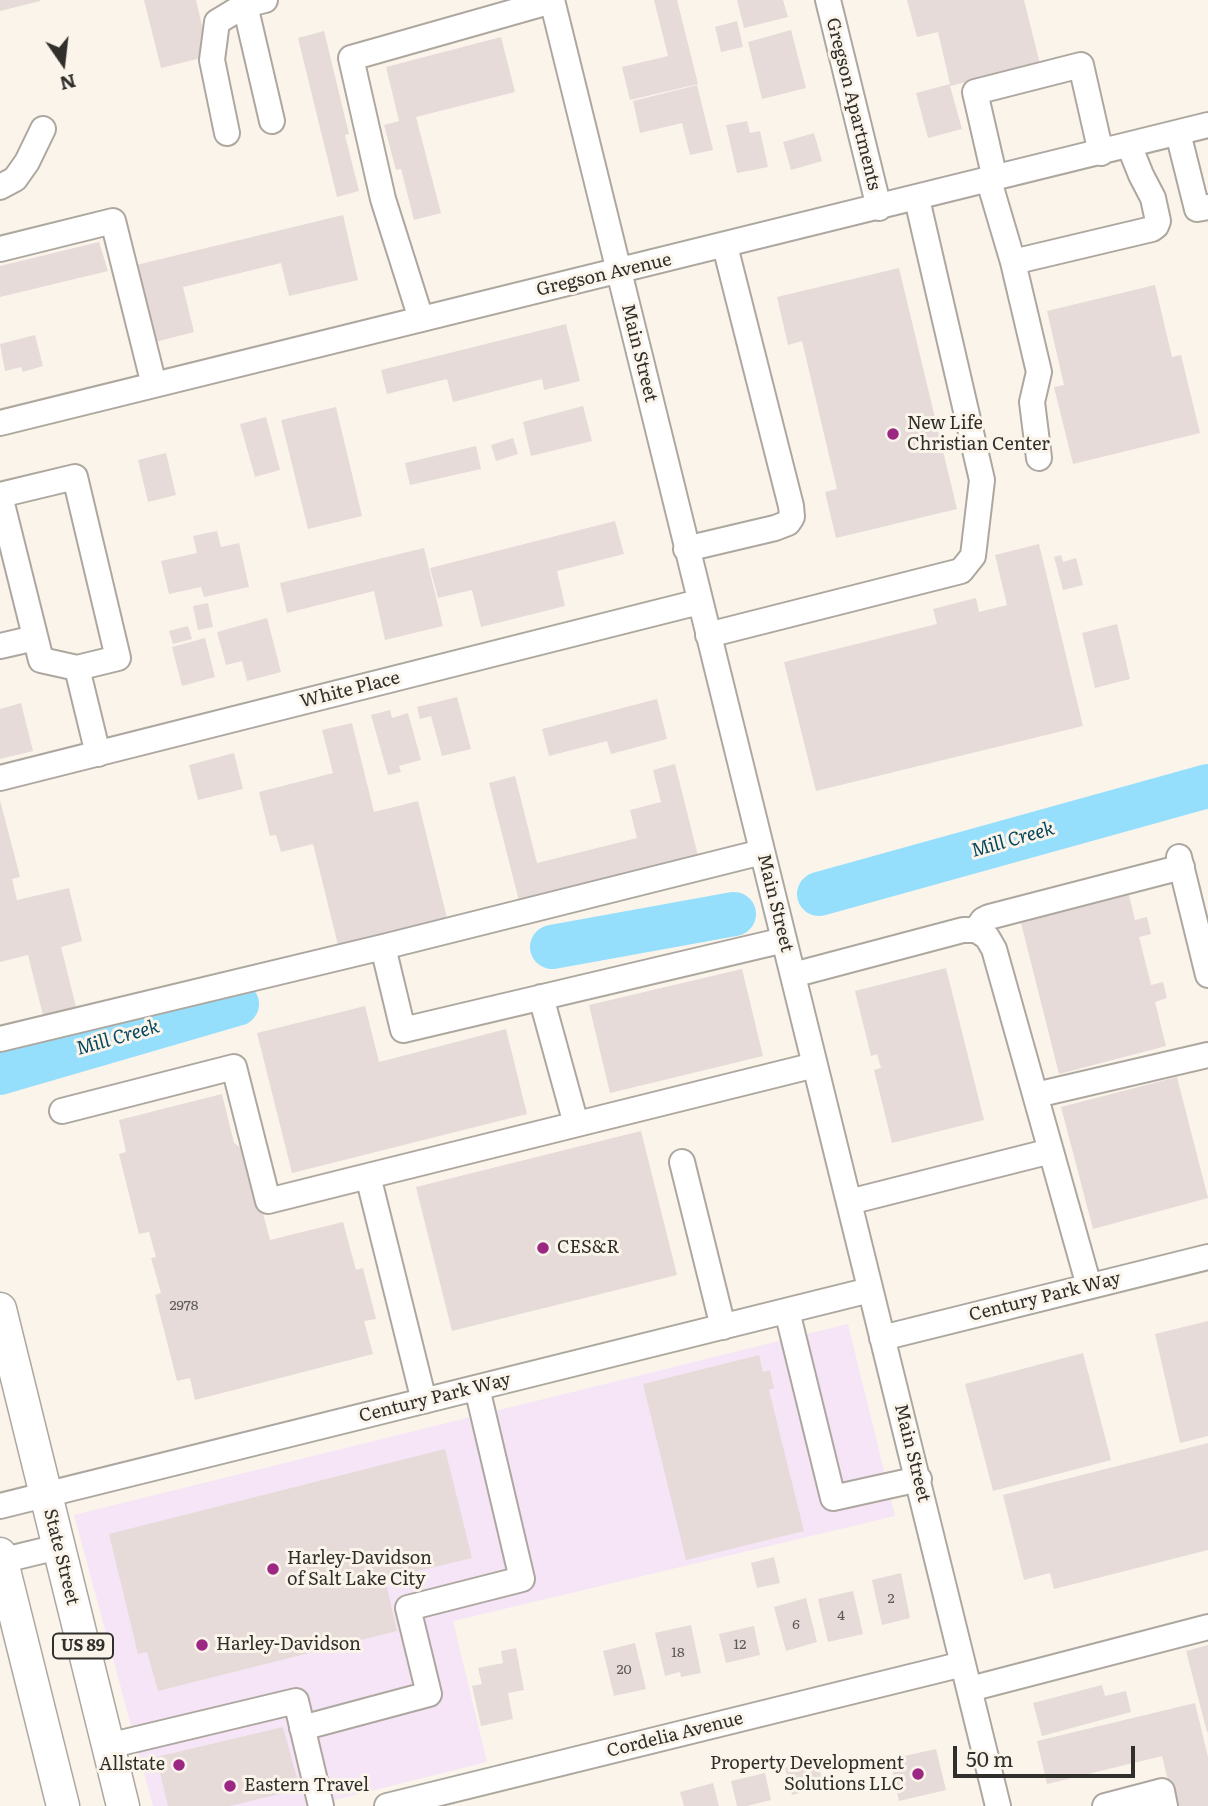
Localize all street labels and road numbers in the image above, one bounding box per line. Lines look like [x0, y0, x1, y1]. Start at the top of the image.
street label: Gregson Apartments [821, 16, 885, 192]
street label: Gregson Avenue [534, 249, 674, 301]
street label: Main Street [616, 302, 662, 404]
street label: White Place [298, 667, 402, 713]
street label: Main Street [752, 852, 798, 954]
street label: Century Park Way [967, 1268, 1123, 1326]
street label: Century Park Way [357, 1369, 513, 1427]
street label: Main Street [889, 1402, 935, 1504]
street label: State Street [39, 1507, 83, 1607]
road number: US 89 [53, 1634, 113, 1658]
street label: Cordelia Avenue [605, 1708, 745, 1762]

